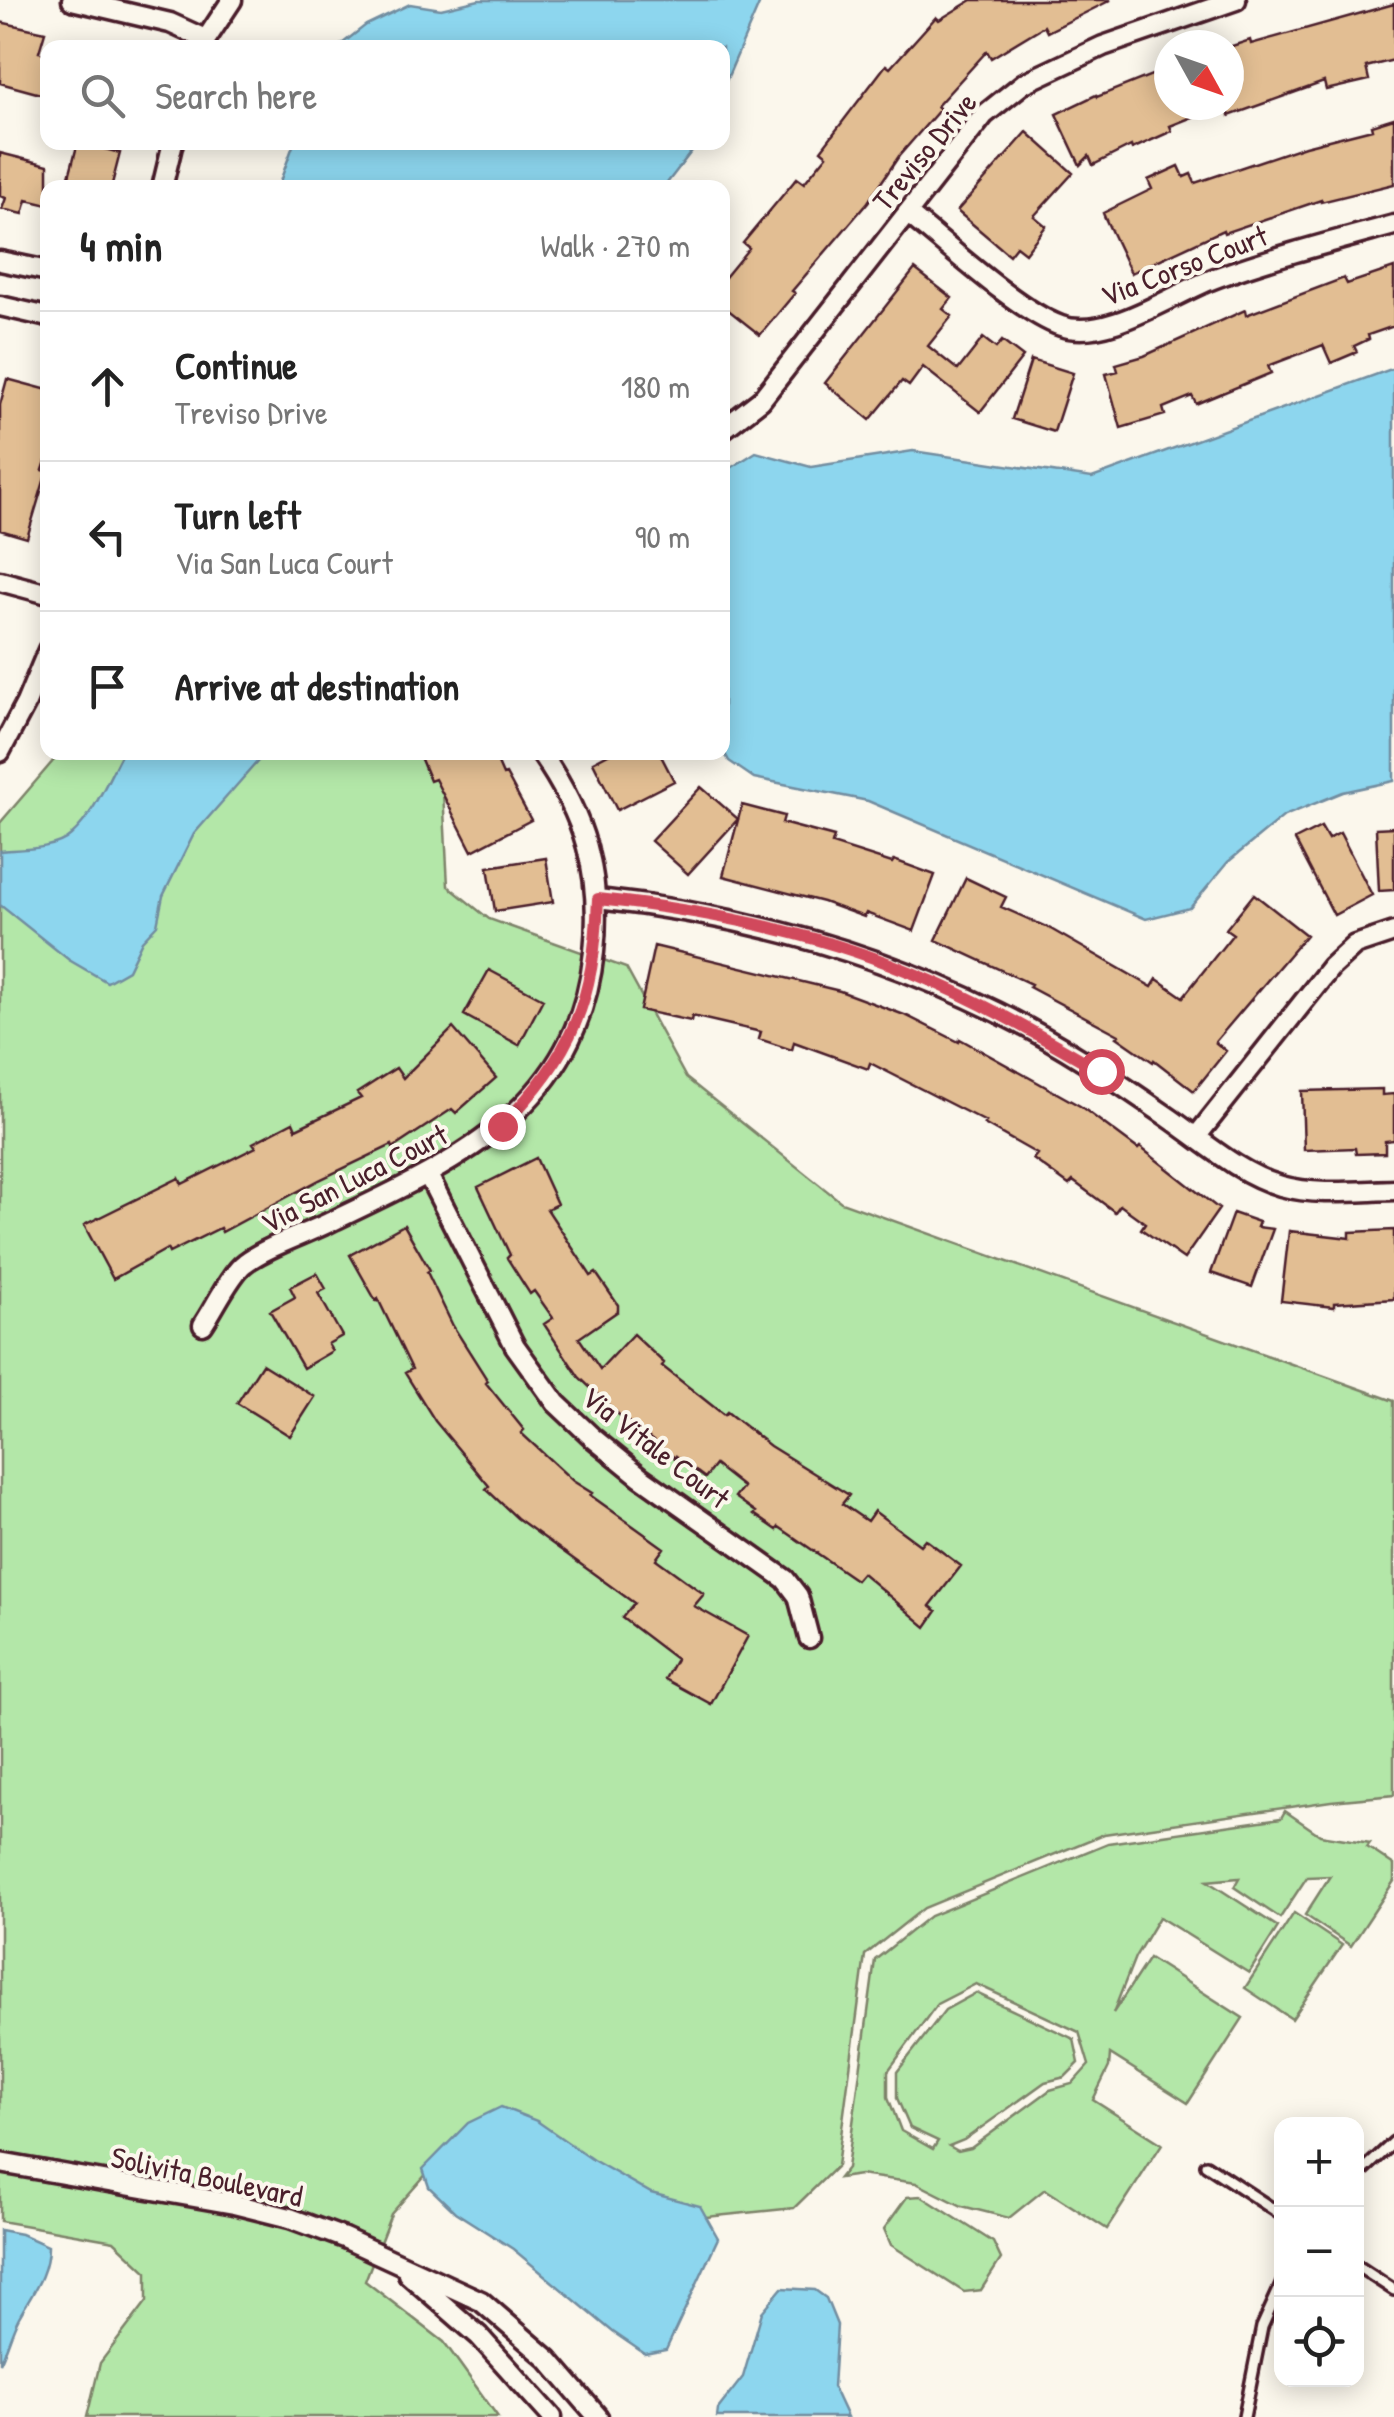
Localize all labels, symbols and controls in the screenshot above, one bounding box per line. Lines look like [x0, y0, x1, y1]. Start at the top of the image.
north arrow [1154, 30, 1244, 120]
search box [40, 40, 730, 150]
icon: search [75, 68, 130, 123]
text: Search here [155, 69, 317, 121]
street label: Treviso Drive [863, 83, 985, 219]
street label: Via Corso Court [1095, 215, 1274, 315]
text: 4 min [80, 217, 162, 274]
text: Walk · 270 m [541, 224, 690, 267]
text: Continue [175, 339, 297, 391]
icon: ahead [80, 359, 135, 414]
text: 180 m [621, 365, 690, 408]
text: Treviso Drive [175, 391, 328, 434]
text: Turn left [175, 489, 300, 541]
icon: left [80, 509, 135, 564]
text: 90 m [635, 515, 690, 558]
text: Via San Luca Court [175, 541, 393, 584]
icon: arrive [80, 659, 135, 714]
text: Arrive at destination [175, 660, 459, 712]
route start [1079, 1049, 1125, 1095]
route end [480, 1104, 526, 1150]
street label: Via San Luca Court [254, 1114, 455, 1242]
street label: Via Vitale Court [574, 1377, 739, 1518]
map controls [1274, 2117, 1364, 2387]
button: + [1274, 2117, 1364, 2207]
street label: Solivita Boulevard [108, 2136, 307, 2216]
button: − [1274, 2207, 1364, 2297]
button: locate [1274, 2297, 1364, 2387]

